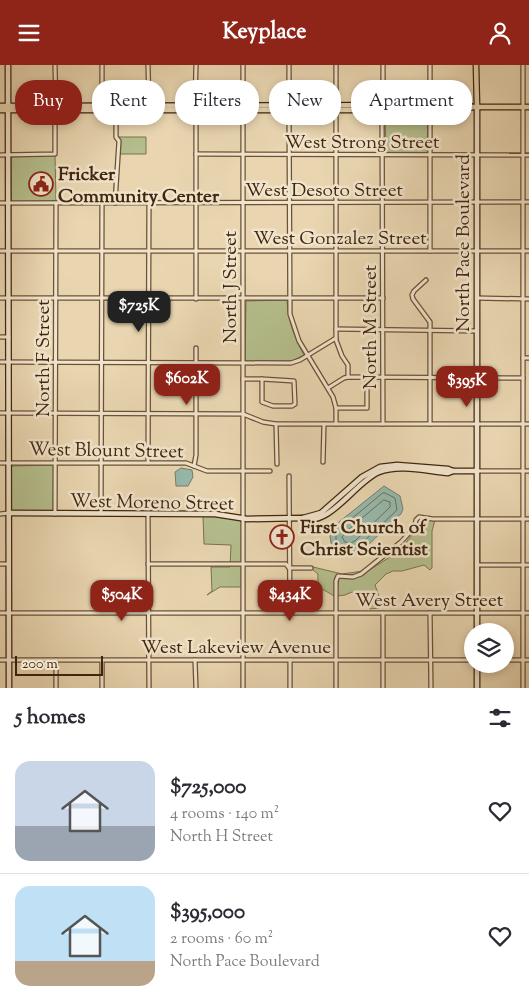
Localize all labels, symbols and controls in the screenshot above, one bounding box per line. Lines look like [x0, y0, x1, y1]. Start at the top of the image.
text: Keyplace [222, 17, 307, 49]
icon: menu [15, 19, 43, 47]
icon: person [486, 19, 514, 47]
chip: Buy [15, 80, 82, 125]
chip: Rent [92, 80, 165, 125]
chip: Filters [175, 80, 259, 125]
chip: New [269, 80, 341, 125]
chip: Apartment [351, 80, 472, 125]
street label: West Strong Street [285, 130, 440, 157]
street label: North Pace Boulevard [451, 154, 478, 332]
place label: Fricker Community Center [58, 162, 220, 211]
public building icon: Fricker Community Center [28, 171, 54, 197]
street label: West Desoto Street [245, 178, 403, 205]
street label: West Gonzalez Street [253, 226, 427, 253]
street label: North J Street [218, 230, 245, 343]
street label: North M Street [358, 264, 385, 389]
pin: $725K [104, 291, 174, 333]
text: $725K [119, 295, 159, 318]
street label: North F Street [31, 299, 58, 417]
pin: $602K [152, 363, 222, 406]
pin: $395K [432, 365, 502, 408]
text: $602K [165, 368, 209, 391]
text: $395K [447, 370, 487, 393]
street label: West Blount Street [28, 437, 184, 466]
street label: West Moreno Street [70, 489, 235, 518]
place label: First Church of Christ Scientist [300, 515, 428, 564]
church icon: First Church of Christ Scientist [269, 524, 295, 550]
pin: $504K [87, 579, 157, 622]
pin: $434K [255, 579, 325, 622]
text: $504K [101, 584, 143, 607]
text: $434K [269, 584, 311, 607]
street label: West Avery Street [355, 588, 504, 615]
map controls [464, 623, 514, 673]
button: layers [464, 623, 514, 673]
street label: West Lakeview Avenue [141, 635, 331, 662]
scale bar [15, 653, 102, 676]
text: 200 m [22, 655, 58, 675]
text: 5 homes [15, 703, 85, 733]
icon: filters [486, 704, 514, 732]
text: $725,000 [170, 773, 246, 803]
icon: home [55, 781, 115, 841]
icon: heart [486, 797, 514, 825]
text: 4 rooms · 140 m² [170, 803, 279, 826]
text: North H Street [170, 826, 273, 849]
text: $395,000 [170, 898, 245, 928]
icon: home [55, 906, 115, 966]
icon: heart [486, 922, 514, 950]
text: 2 rooms · 60 m² [170, 928, 273, 951]
text: North Pace Boulevard [170, 951, 320, 974]

